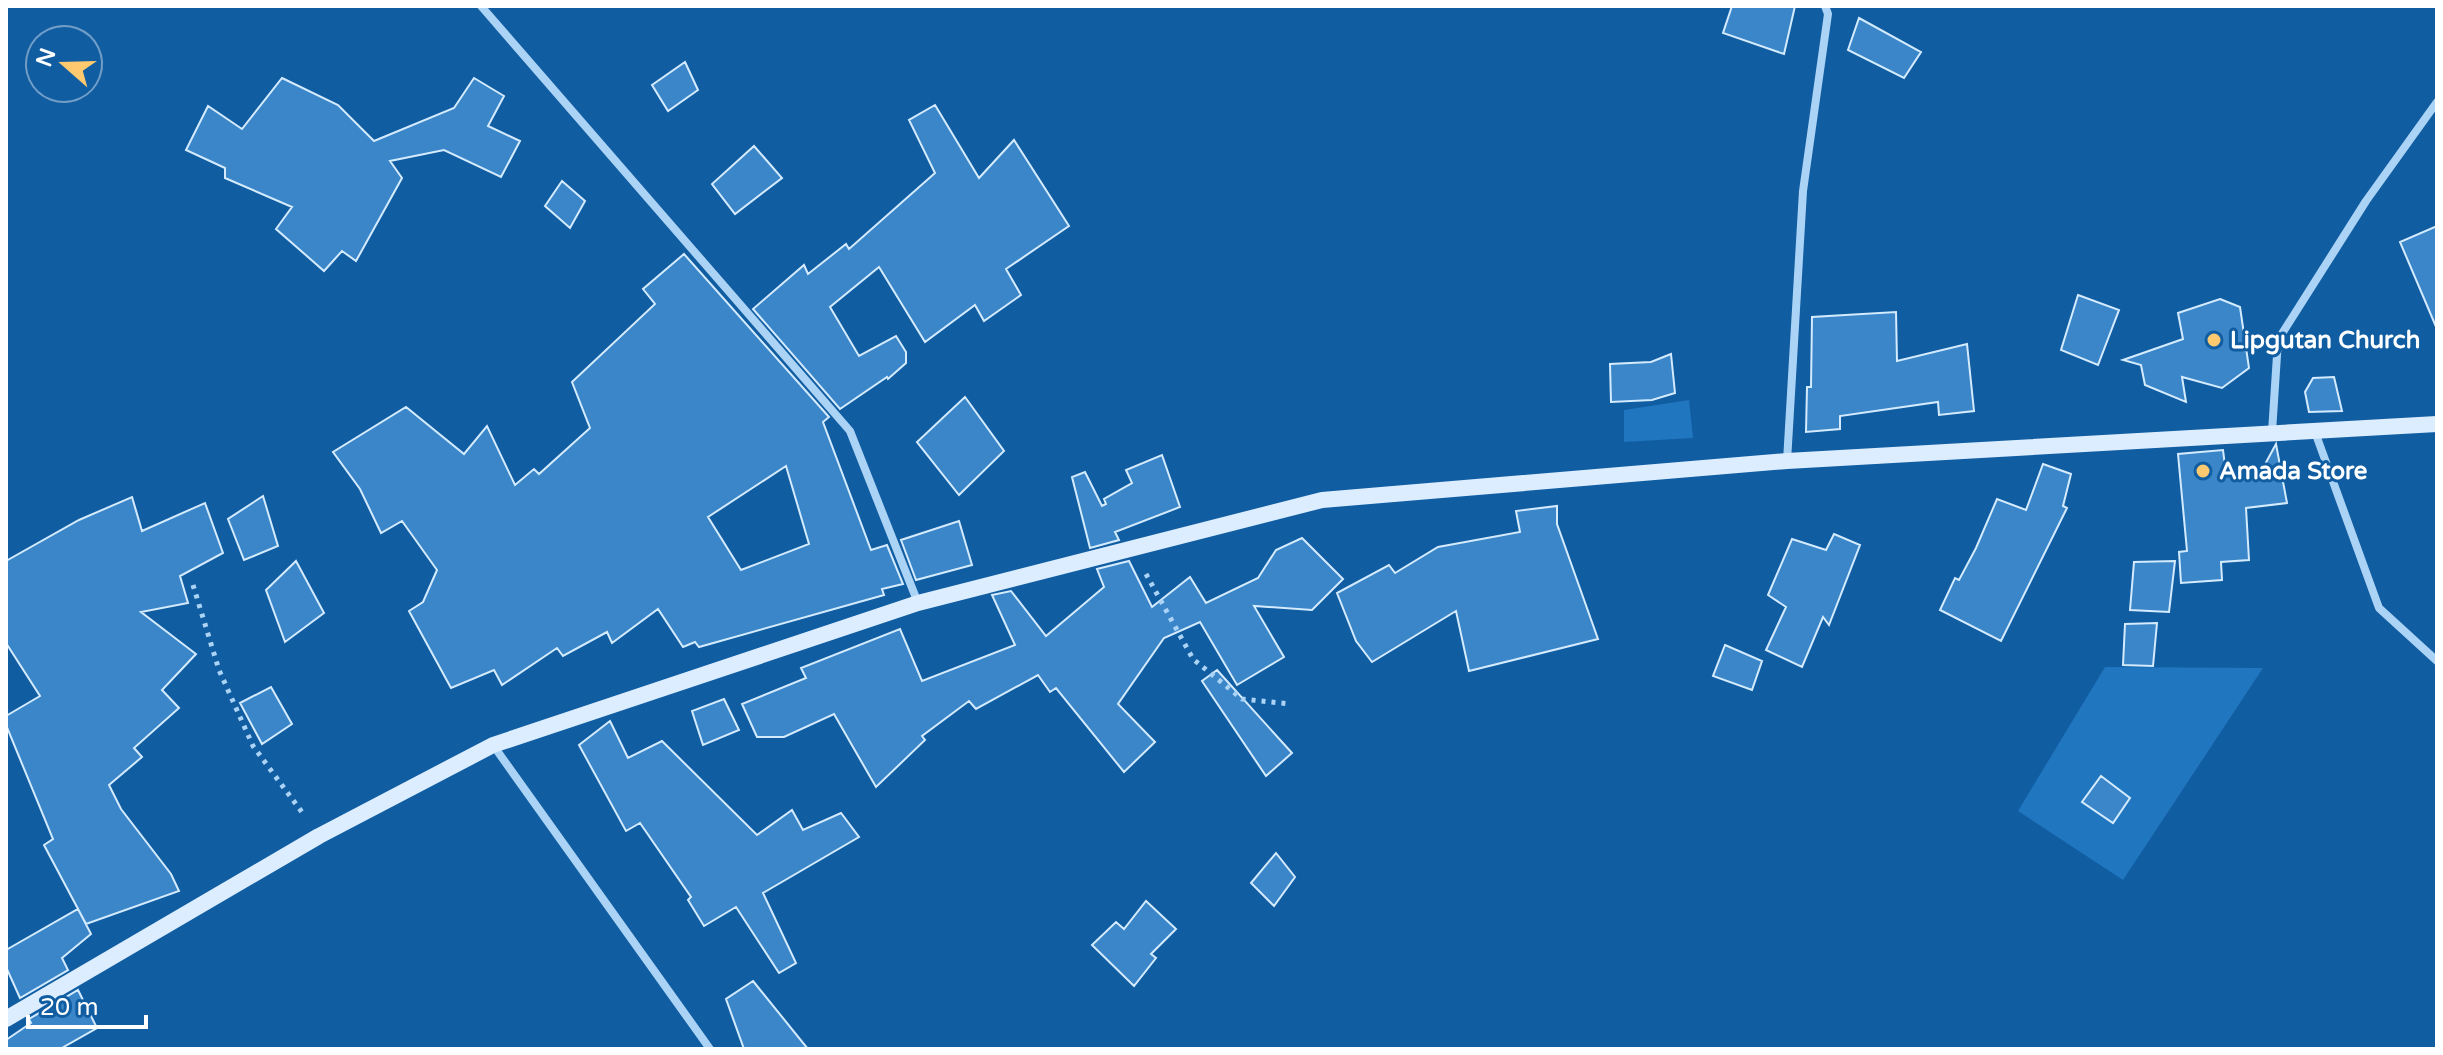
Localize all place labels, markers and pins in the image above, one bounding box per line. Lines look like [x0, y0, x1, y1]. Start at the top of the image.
place label: Lipgutan Church [2230, 326, 2420, 355]
marker: Lipgutan Church [2205, 331, 2223, 349]
place label: Amada Store [2219, 457, 2368, 486]
marker: Amada Store [2194, 462, 2212, 480]

